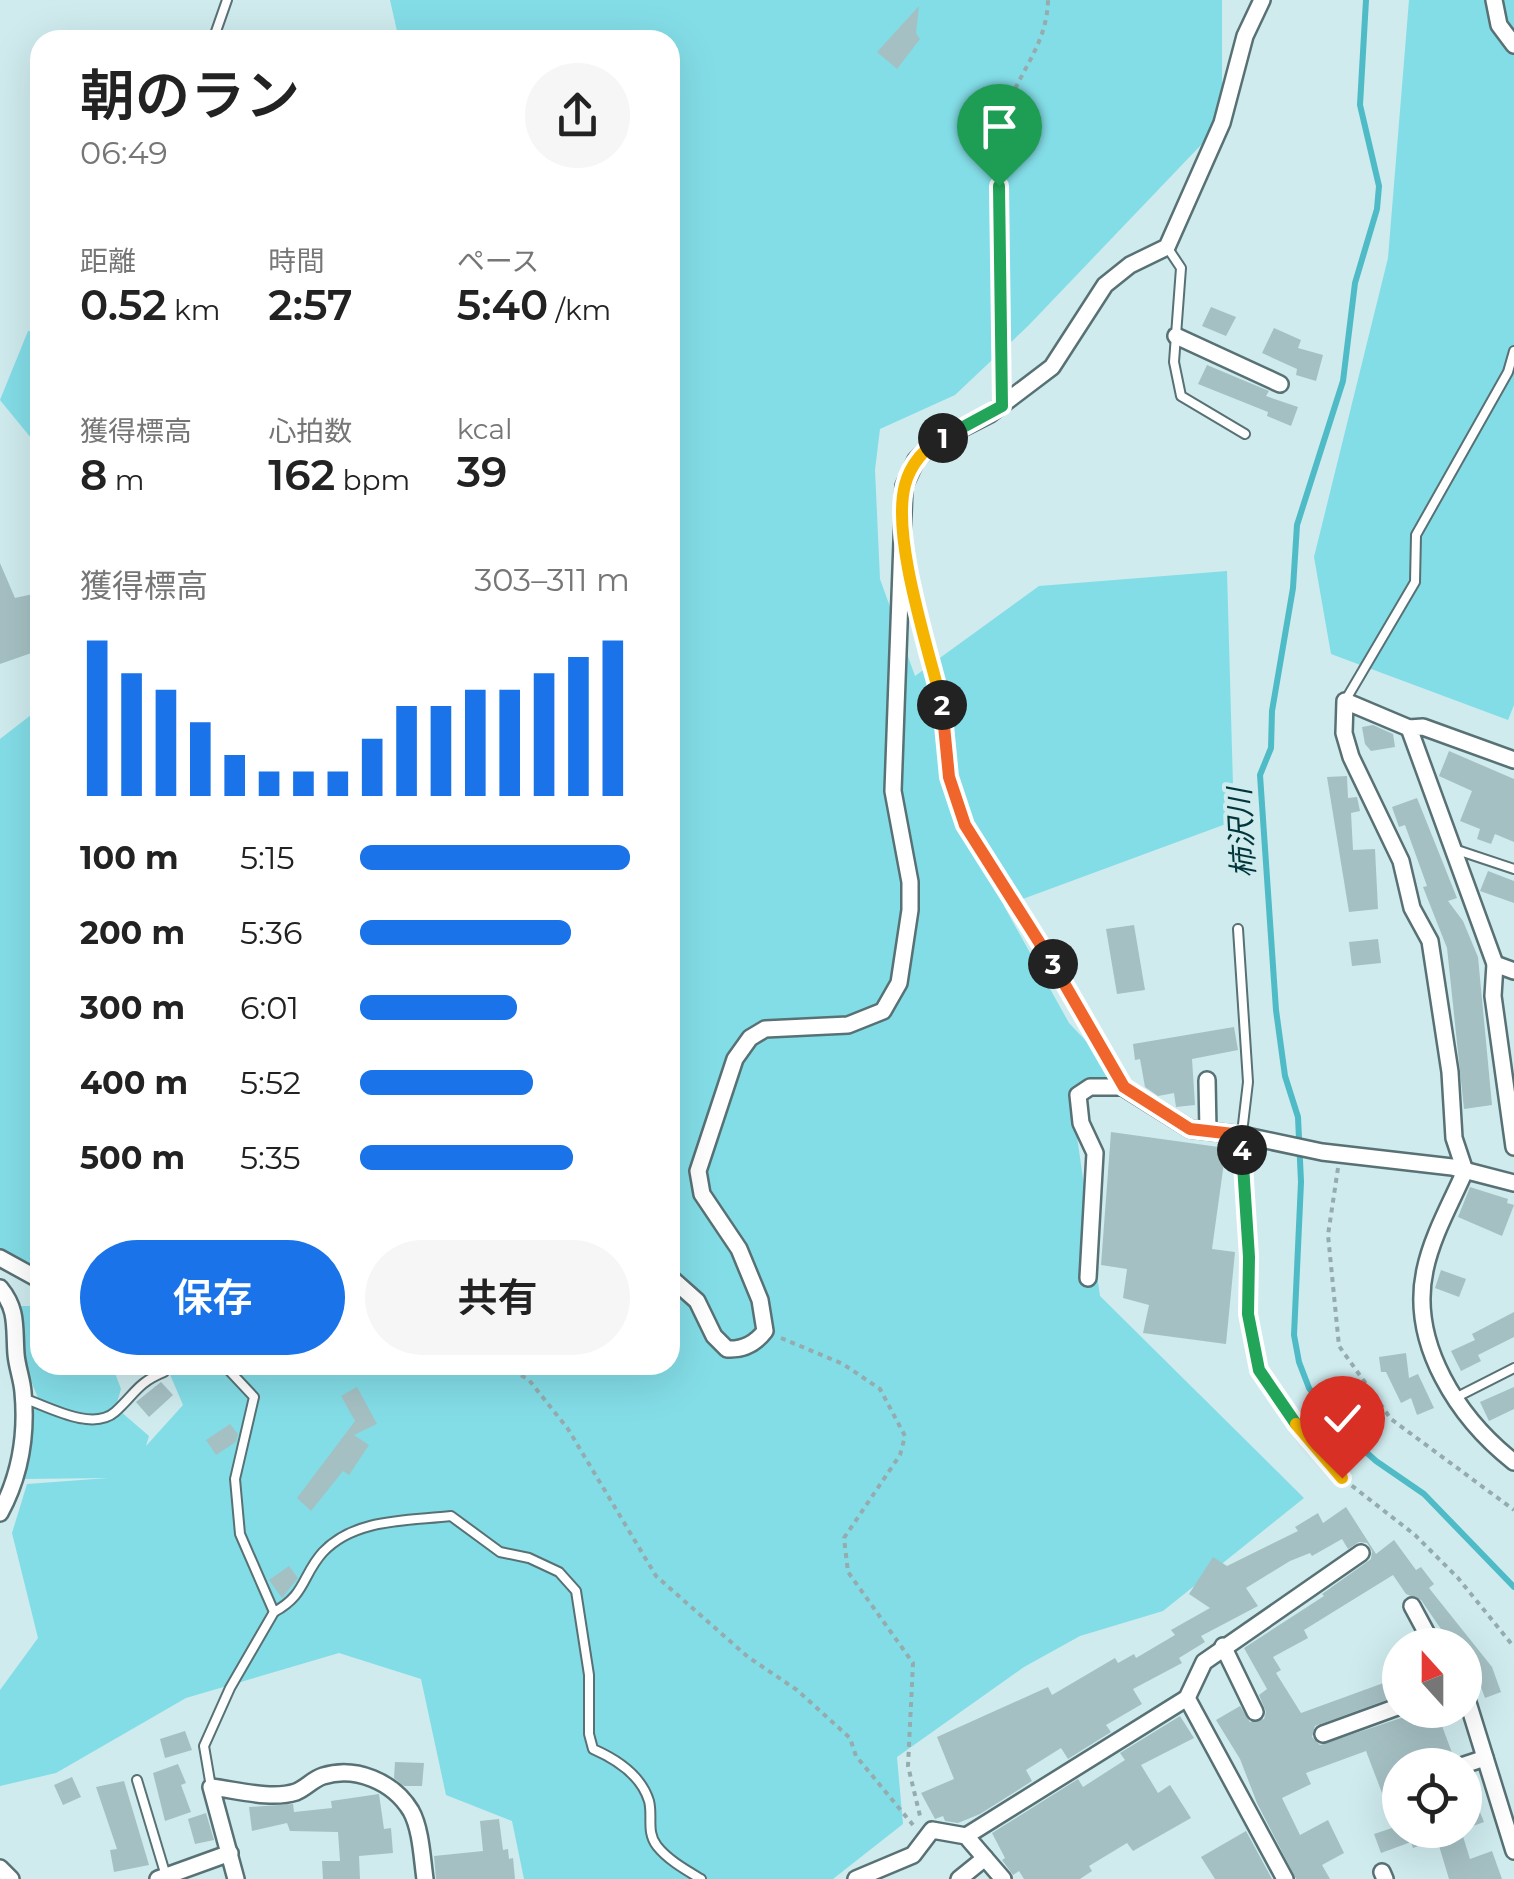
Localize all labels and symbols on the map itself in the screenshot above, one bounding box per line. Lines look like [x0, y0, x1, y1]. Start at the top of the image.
pin [957, 84, 1042, 187]
pin: 1 [918, 413, 968, 463]
pin: 2 [917, 680, 967, 730]
water label: 柿沢川 [1221, 784, 1262, 879]
pin: 3 [1028, 939, 1078, 989]
pin: 4 [1217, 1125, 1267, 1175]
pin [1300, 1376, 1385, 1479]
north arrow [1382, 1628, 1482, 1728]

